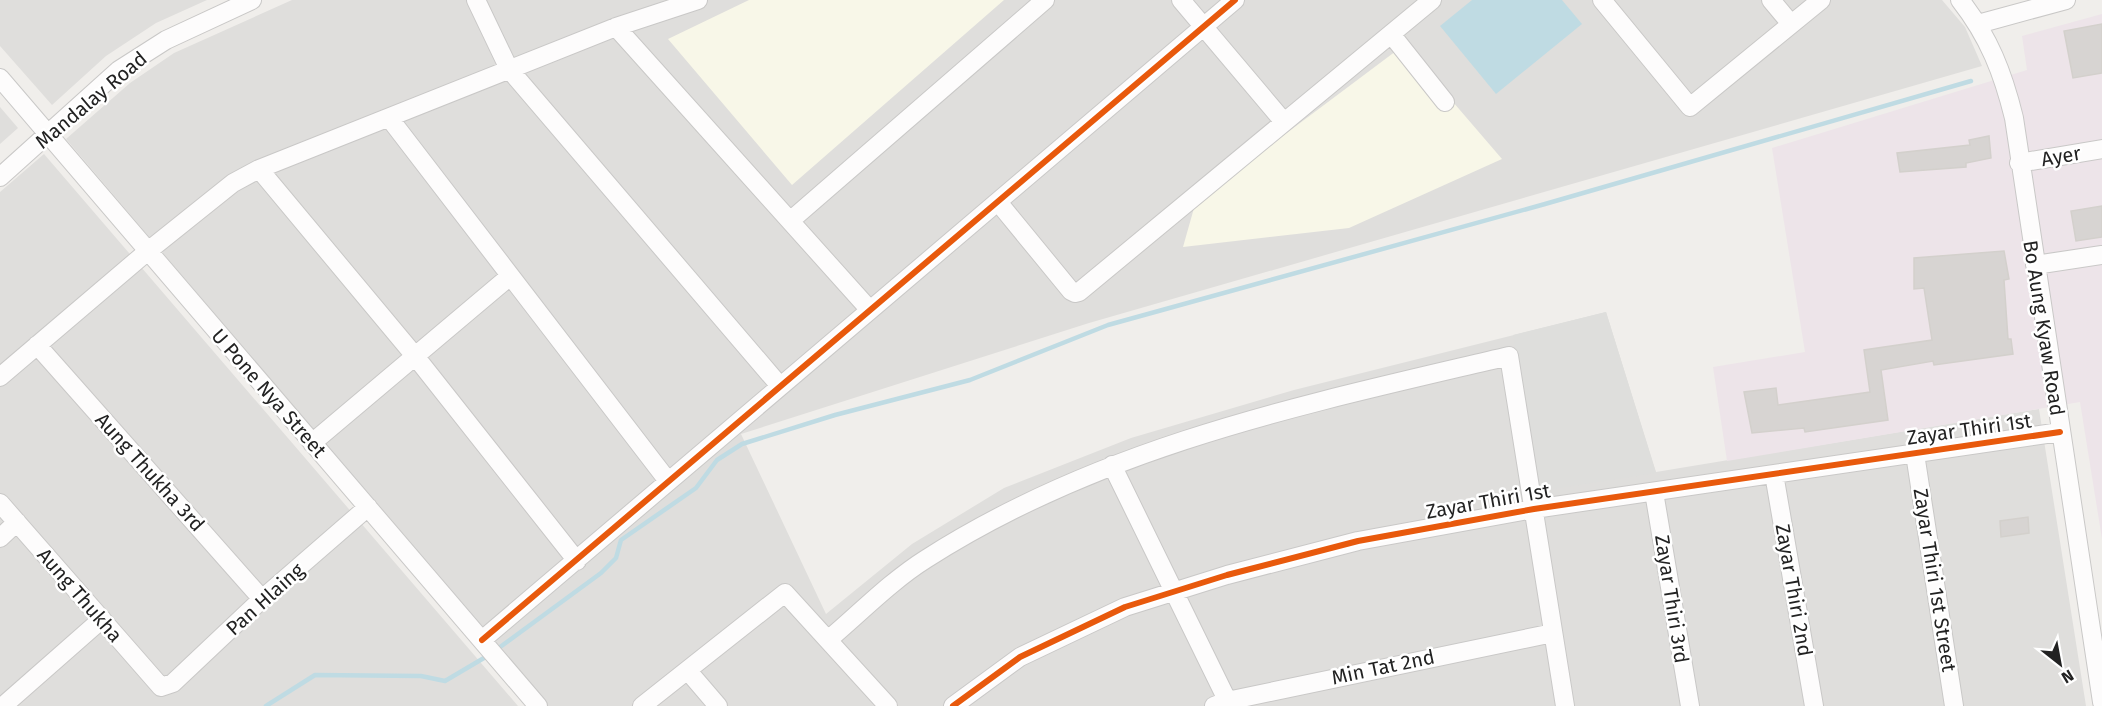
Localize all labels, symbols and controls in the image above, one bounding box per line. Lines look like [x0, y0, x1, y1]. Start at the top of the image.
street label: Mandalay Road [30, 46, 152, 154]
street label: Ayer [2039, 141, 2083, 171]
street label: Bo Aung Kyaw Road [2018, 239, 2070, 417]
street label: U Pone Nya Street [207, 324, 332, 463]
street label: Aung Thukha 3rd [90, 408, 210, 536]
street label: Zayar Thiri 1st [1905, 408, 2034, 450]
street label: Zayar Thiri 1st [1424, 478, 1553, 524]
street label: Zayar Thiri 1st Street [1909, 487, 1961, 674]
street label: Zayar Thiri 2nd [1771, 522, 1817, 658]
street label: Zayar Thiri 3rd [1650, 533, 1694, 665]
street label: Aung Thukha [33, 543, 127, 647]
street label: Pan Hlaing [221, 557, 309, 640]
north arrow [2030, 634, 2090, 694]
street label: Min Tat 2nd [1329, 644, 1437, 690]
text: N [2058, 666, 2077, 687]

